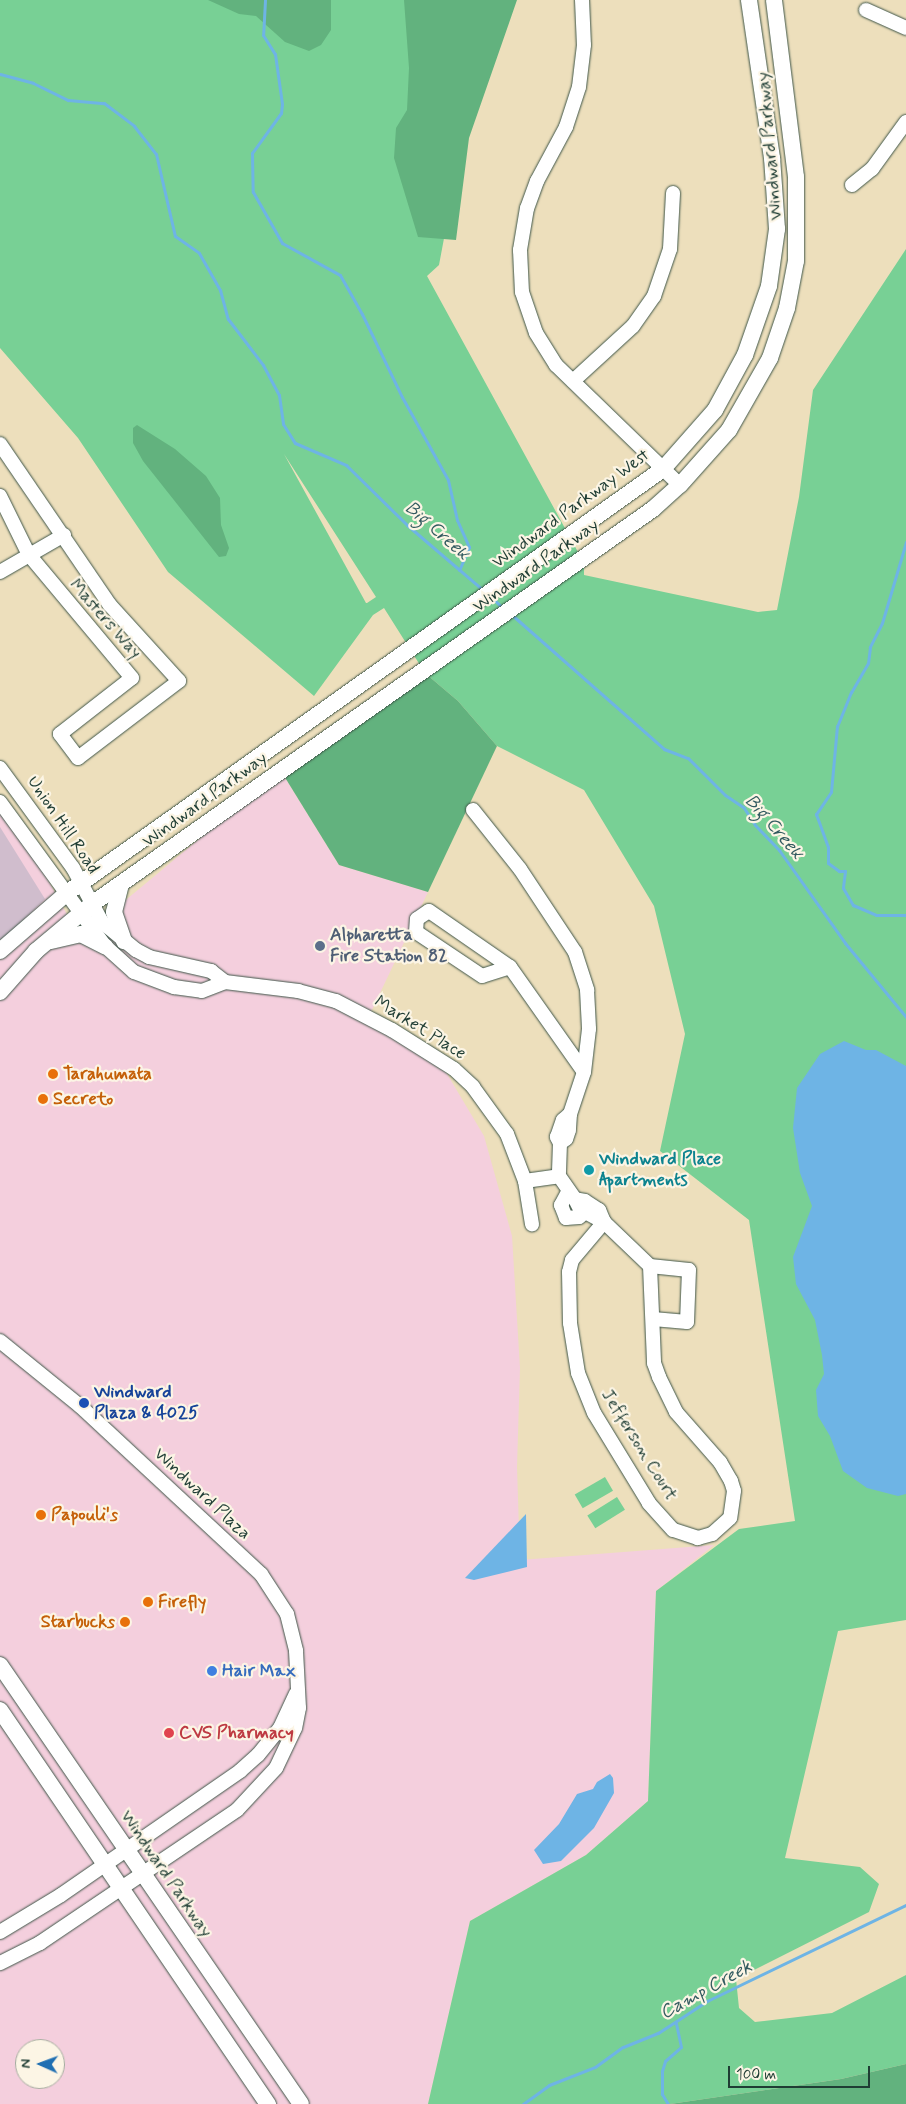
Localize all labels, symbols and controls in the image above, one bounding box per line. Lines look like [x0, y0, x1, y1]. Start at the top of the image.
street label: Windward Parkway [753, 71, 787, 221]
street label: Windward Parkway West [488, 444, 654, 574]
water label: Big Creek [400, 497, 474, 565]
street label: Windward Parkway [469, 514, 603, 618]
street label: Masters Way [64, 574, 146, 664]
street label: Windward Parkway [138, 748, 272, 852]
street label: Union Hill Road [23, 773, 103, 877]
water label: Big Creek [740, 790, 808, 864]
place label: Alpharetta Fire Station 82 [330, 925, 442, 968]
marker: Alpharetta Fire Station 82 [314, 940, 326, 952]
street label: Market Place [370, 991, 470, 1065]
place label: Tarahumata [63, 1063, 152, 1085]
marker: Tarahumata [47, 1068, 59, 1080]
place label: Secreto [53, 1088, 113, 1110]
marker: Secreto [37, 1093, 49, 1105]
place label: Windward Place Apartments [599, 1149, 721, 1192]
marker: Windward Place Apartments [583, 1164, 595, 1176]
place label: Windward Plaza & 4025 [94, 1382, 199, 1425]
street label: Jefferson Court [596, 1385, 682, 1505]
marker: Windward Plaza & 4025 [78, 1397, 90, 1409]
street label: Windward Plaza [149, 1444, 255, 1544]
place label: Papouli's [51, 1504, 118, 1526]
marker: Papouli's [35, 1509, 47, 1521]
place label: Firefly [158, 1591, 206, 1613]
marker: Firefly [142, 1596, 154, 1608]
place label: Starbucks [41, 1611, 115, 1633]
marker: Starbucks [119, 1616, 131, 1628]
place label: Hair Max [222, 1660, 294, 1682]
marker: Hair Max [206, 1665, 218, 1677]
place label: CVS Pharmacy [179, 1722, 294, 1744]
marker: CVS Pharmacy [163, 1727, 175, 1739]
street label: Windward Parkway [115, 1806, 217, 1942]
water label: Camp Creek [656, 1955, 756, 2025]
north arrow [15, 2039, 65, 2089]
scale bar [731, 2056, 874, 2088]
text: N [17, 2059, 35, 2068]
text: 100 m [736, 2065, 776, 2085]

